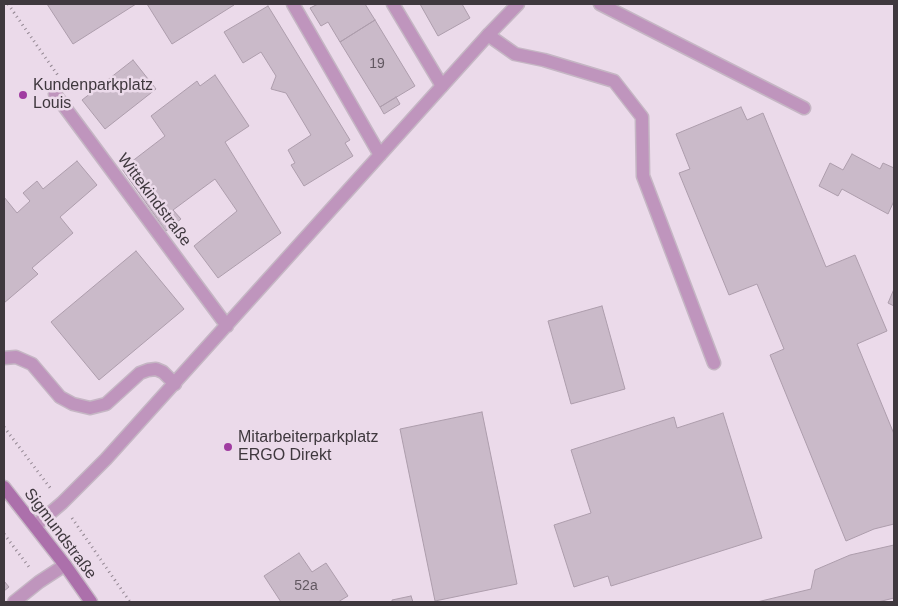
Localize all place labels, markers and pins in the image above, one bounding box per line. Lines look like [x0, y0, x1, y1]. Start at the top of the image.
place label: Kundenparkplatz Louis [33, 76, 153, 114]
marker: Kundenparkplatz Louis [17, 89, 29, 101]
place label: Mitarbeiterparkplatz ERGO Direkt [238, 428, 378, 466]
marker: Mitarbeiterparkplatz ERGO Direkt [222, 441, 234, 453]

